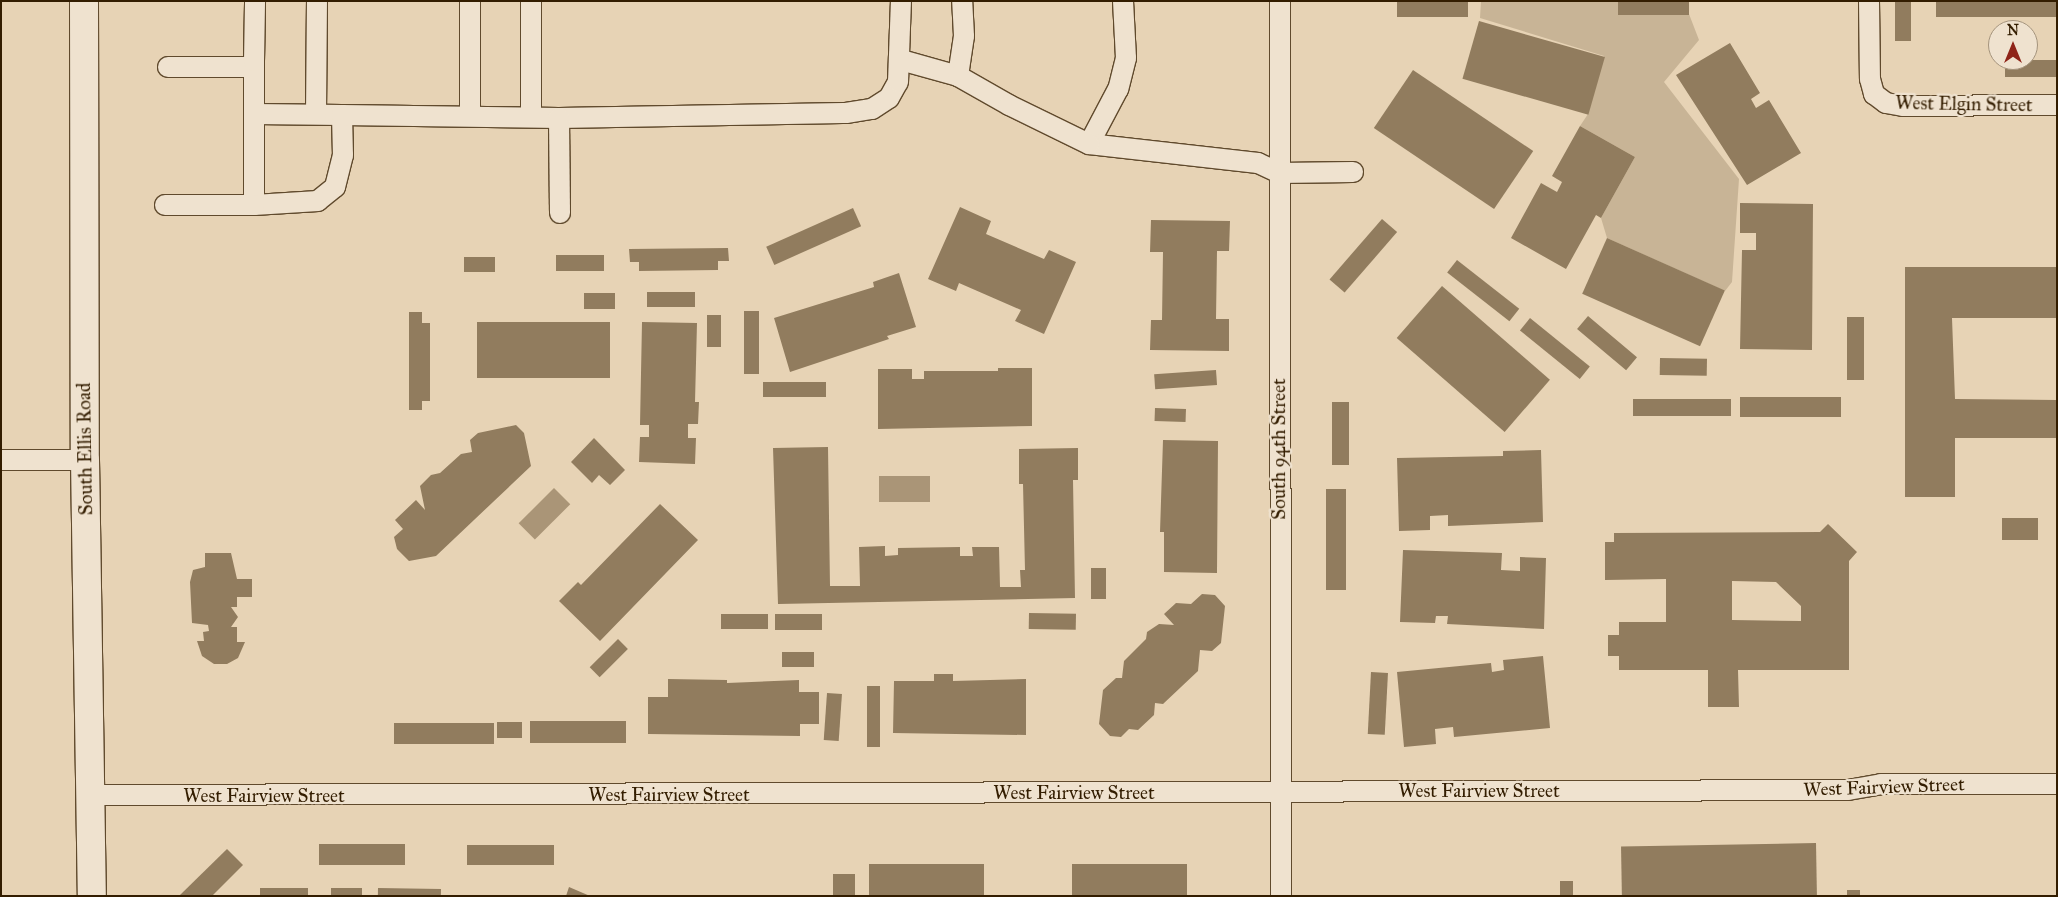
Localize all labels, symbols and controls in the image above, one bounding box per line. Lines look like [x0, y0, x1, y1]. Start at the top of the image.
north arrow [1988, 20, 2038, 70]
text: N [2007, 22, 2019, 39]
street label: West Elgin Street [1895, 91, 2033, 117]
street label: South 94th Street [1268, 378, 1290, 520]
street label: South Ellis Road [72, 382, 98, 516]
street label: West Fairview Street [1803, 773, 1965, 801]
street label: West Fairview Street [1398, 780, 1560, 802]
street label: West Fairview Street [993, 782, 1155, 804]
street label: West Fairview Street [588, 784, 750, 806]
street label: West Fairview Street [183, 785, 345, 807]

